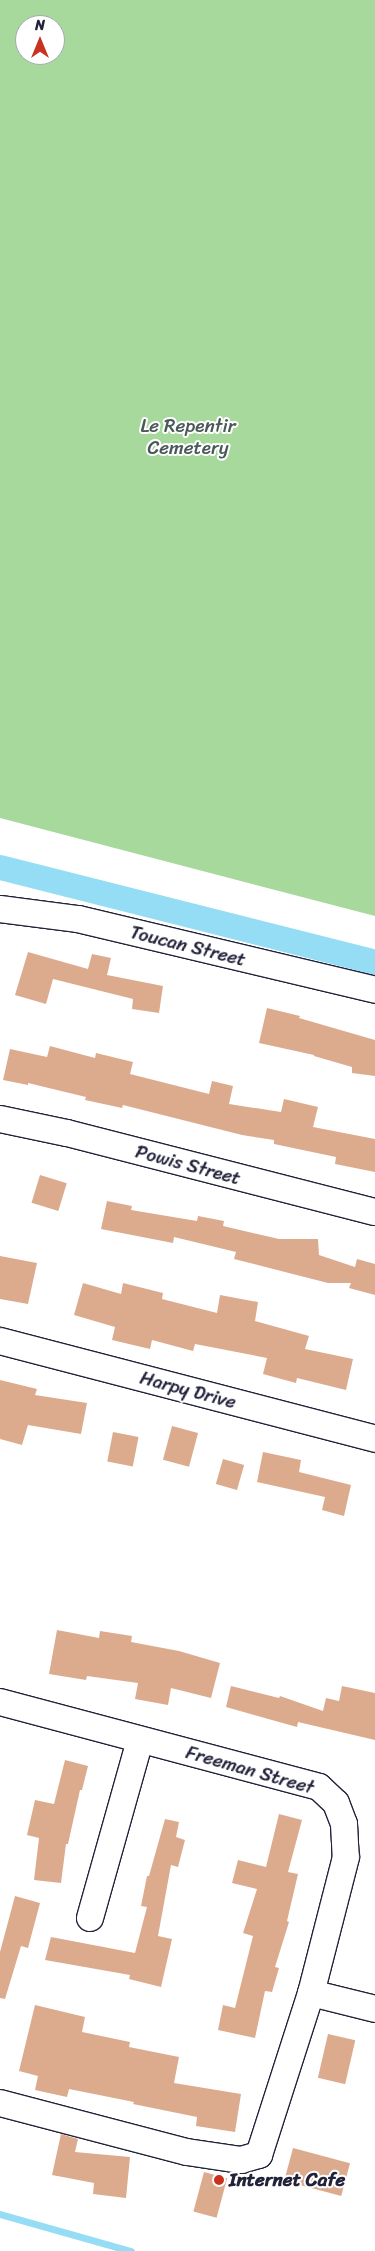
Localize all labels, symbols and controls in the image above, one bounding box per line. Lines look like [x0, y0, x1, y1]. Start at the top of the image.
text: N [35, 13, 45, 38]
north arrow [15, 15, 65, 65]
park label: Le Repentir Cemetery [140, 415, 236, 459]
street label: Toucan Street [128, 921, 248, 971]
street label: Powis Street [133, 1140, 243, 1190]
street label: Harpy Drive [137, 1366, 239, 1414]
street label: Freeman Street [183, 1741, 317, 1799]
place label: Internet Cafe [229, 2169, 345, 2191]
marker: Internet Cafe [213, 2174, 225, 2186]

